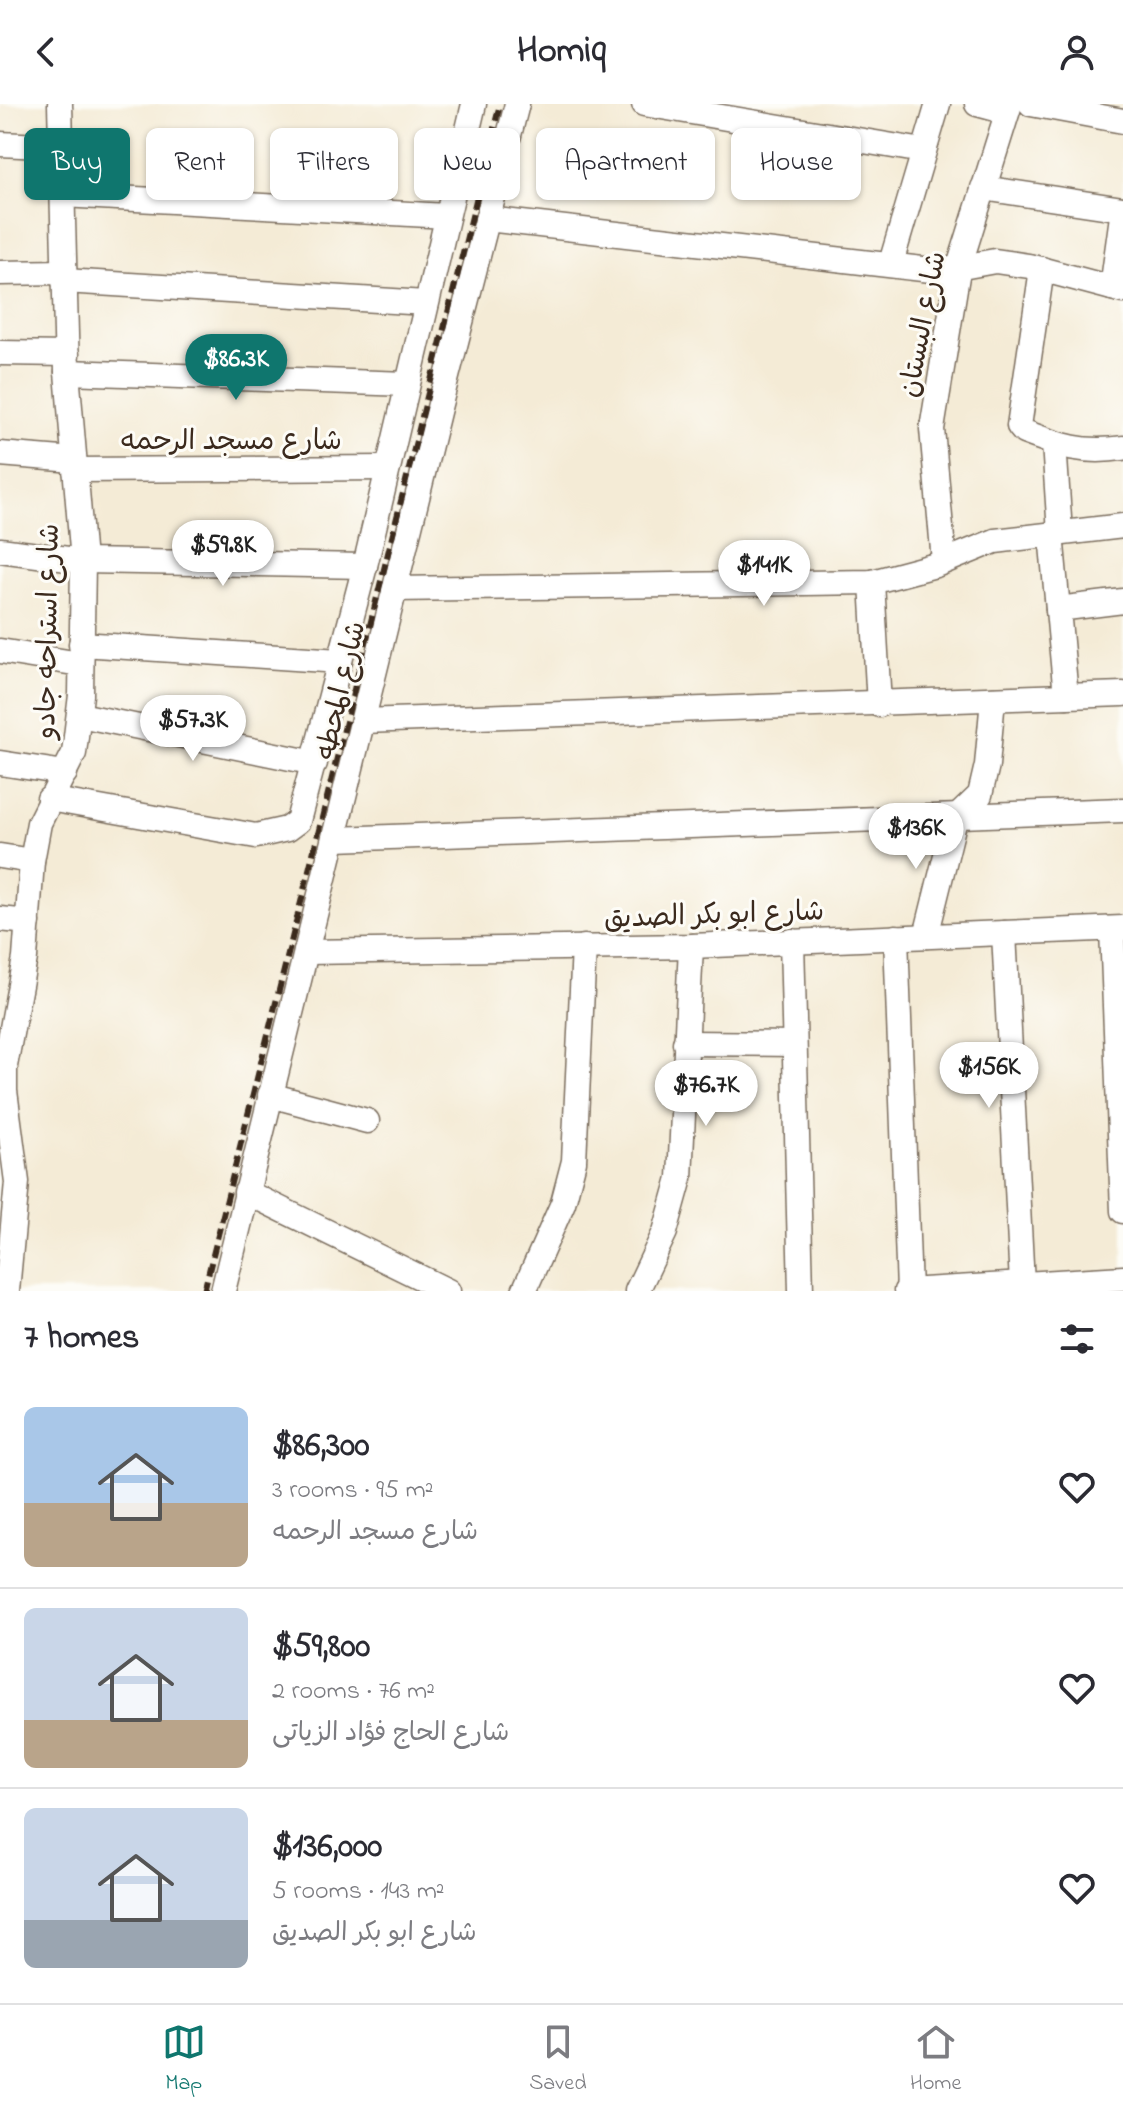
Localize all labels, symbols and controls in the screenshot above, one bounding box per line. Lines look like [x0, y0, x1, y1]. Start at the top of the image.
text: Homiq [517, 26, 606, 79]
icon: back [24, 30, 68, 74]
icon: person [1055, 30, 1099, 74]
chip: Buy [24, 128, 130, 200]
chip: Rent [146, 128, 254, 200]
chip: Filters [270, 128, 398, 200]
chip: New [414, 128, 520, 200]
chip: Apartment [536, 128, 715, 200]
chip: House [731, 128, 861, 200]
street label: شارع البستان [890, 248, 959, 401]
pin: $86.3K [171, 334, 301, 402]
text: $86.3K [203, 341, 269, 379]
street label: شارع مسجد الرحمه [120, 422, 342, 463]
pin: $59.8K [158, 520, 288, 588]
street label: شارع استراحه جادو [27, 523, 72, 741]
text: $59.8K [190, 527, 256, 565]
pin: $141K [708, 540, 820, 608]
text: $141K [736, 547, 792, 585]
street label: شارع المحطه [307, 617, 378, 764]
pin: $57.3K [128, 695, 258, 763]
text: $57.3K [158, 702, 228, 740]
pin: $136K [860, 803, 972, 871]
text: $136K [887, 810, 945, 848]
street label: شارع ابو بكر الصديق [603, 892, 825, 941]
pin: $156K [933, 1042, 1045, 1110]
text: $156K [958, 1049, 1020, 1087]
pin: $76.7K [641, 1060, 771, 1128]
text: $76.7K [673, 1067, 739, 1105]
text: 7 homes [24, 1314, 139, 1364]
icon: filters [1055, 1317, 1099, 1361]
text: $86,300 [272, 1422, 370, 1472]
icon: home [88, 1439, 184, 1535]
icon: heart [1055, 1465, 1099, 1509]
text: 3 rooms · 95 m² [272, 1472, 433, 1510]
text: شارع مسجد الرحمه [272, 1514, 478, 1552]
text: $59,800 [272, 1623, 370, 1673]
icon: home [88, 1640, 184, 1736]
icon: heart [1055, 1666, 1099, 1710]
text: 2 rooms · 76 m² [272, 1673, 435, 1711]
text: شارع الحاج فؤاد الزياتى [272, 1715, 509, 1753]
text: $136,000 [272, 1823, 382, 1873]
icon: home [88, 1840, 184, 1936]
icon: heart [1055, 1866, 1099, 1910]
text: 5 rooms · 143 m² [272, 1873, 445, 1911]
text: شارع ابو بكر الصديق [272, 1915, 477, 1953]
tab: Map [162, 2020, 206, 2100]
tab: Saved [529, 2020, 587, 2100]
tab: Home [910, 2020, 961, 2100]

